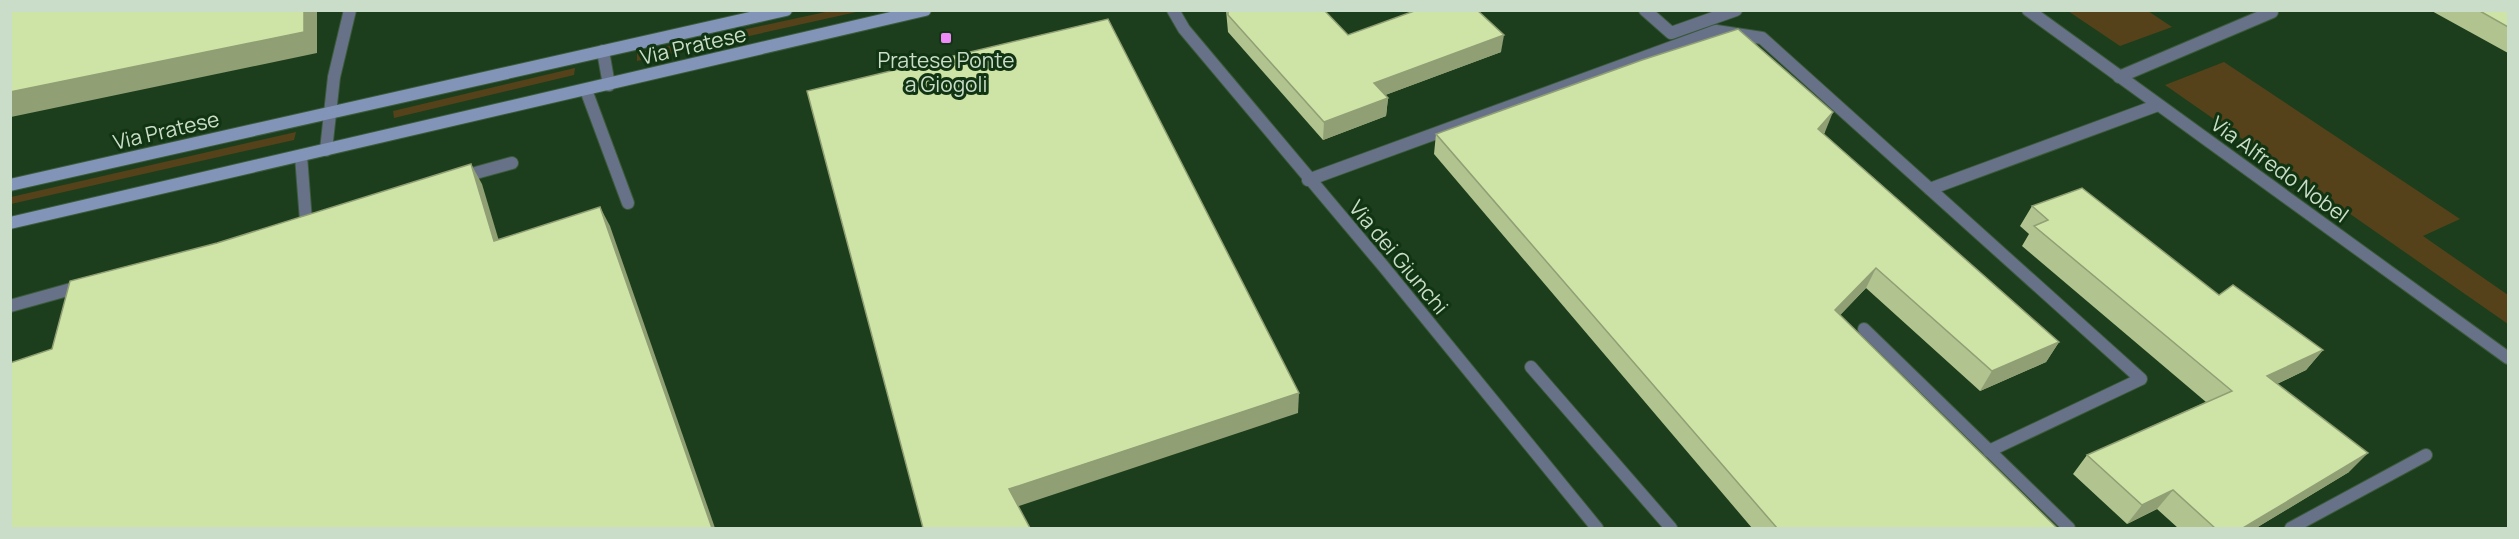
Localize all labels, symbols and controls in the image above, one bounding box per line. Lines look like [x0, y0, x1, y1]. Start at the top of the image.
street label: Via Pratese [637, 19, 749, 71]
marker: Pratese Ponte a Giogoli [939, 31, 953, 45]
place label: Pratese Ponte a Giogoli [877, 46, 1015, 98]
street label: Via Pratese [110, 104, 222, 156]
street label: Via Alfredo Nobel [2206, 110, 2354, 228]
street label: Via dei Giunchi [1343, 194, 1455, 320]

